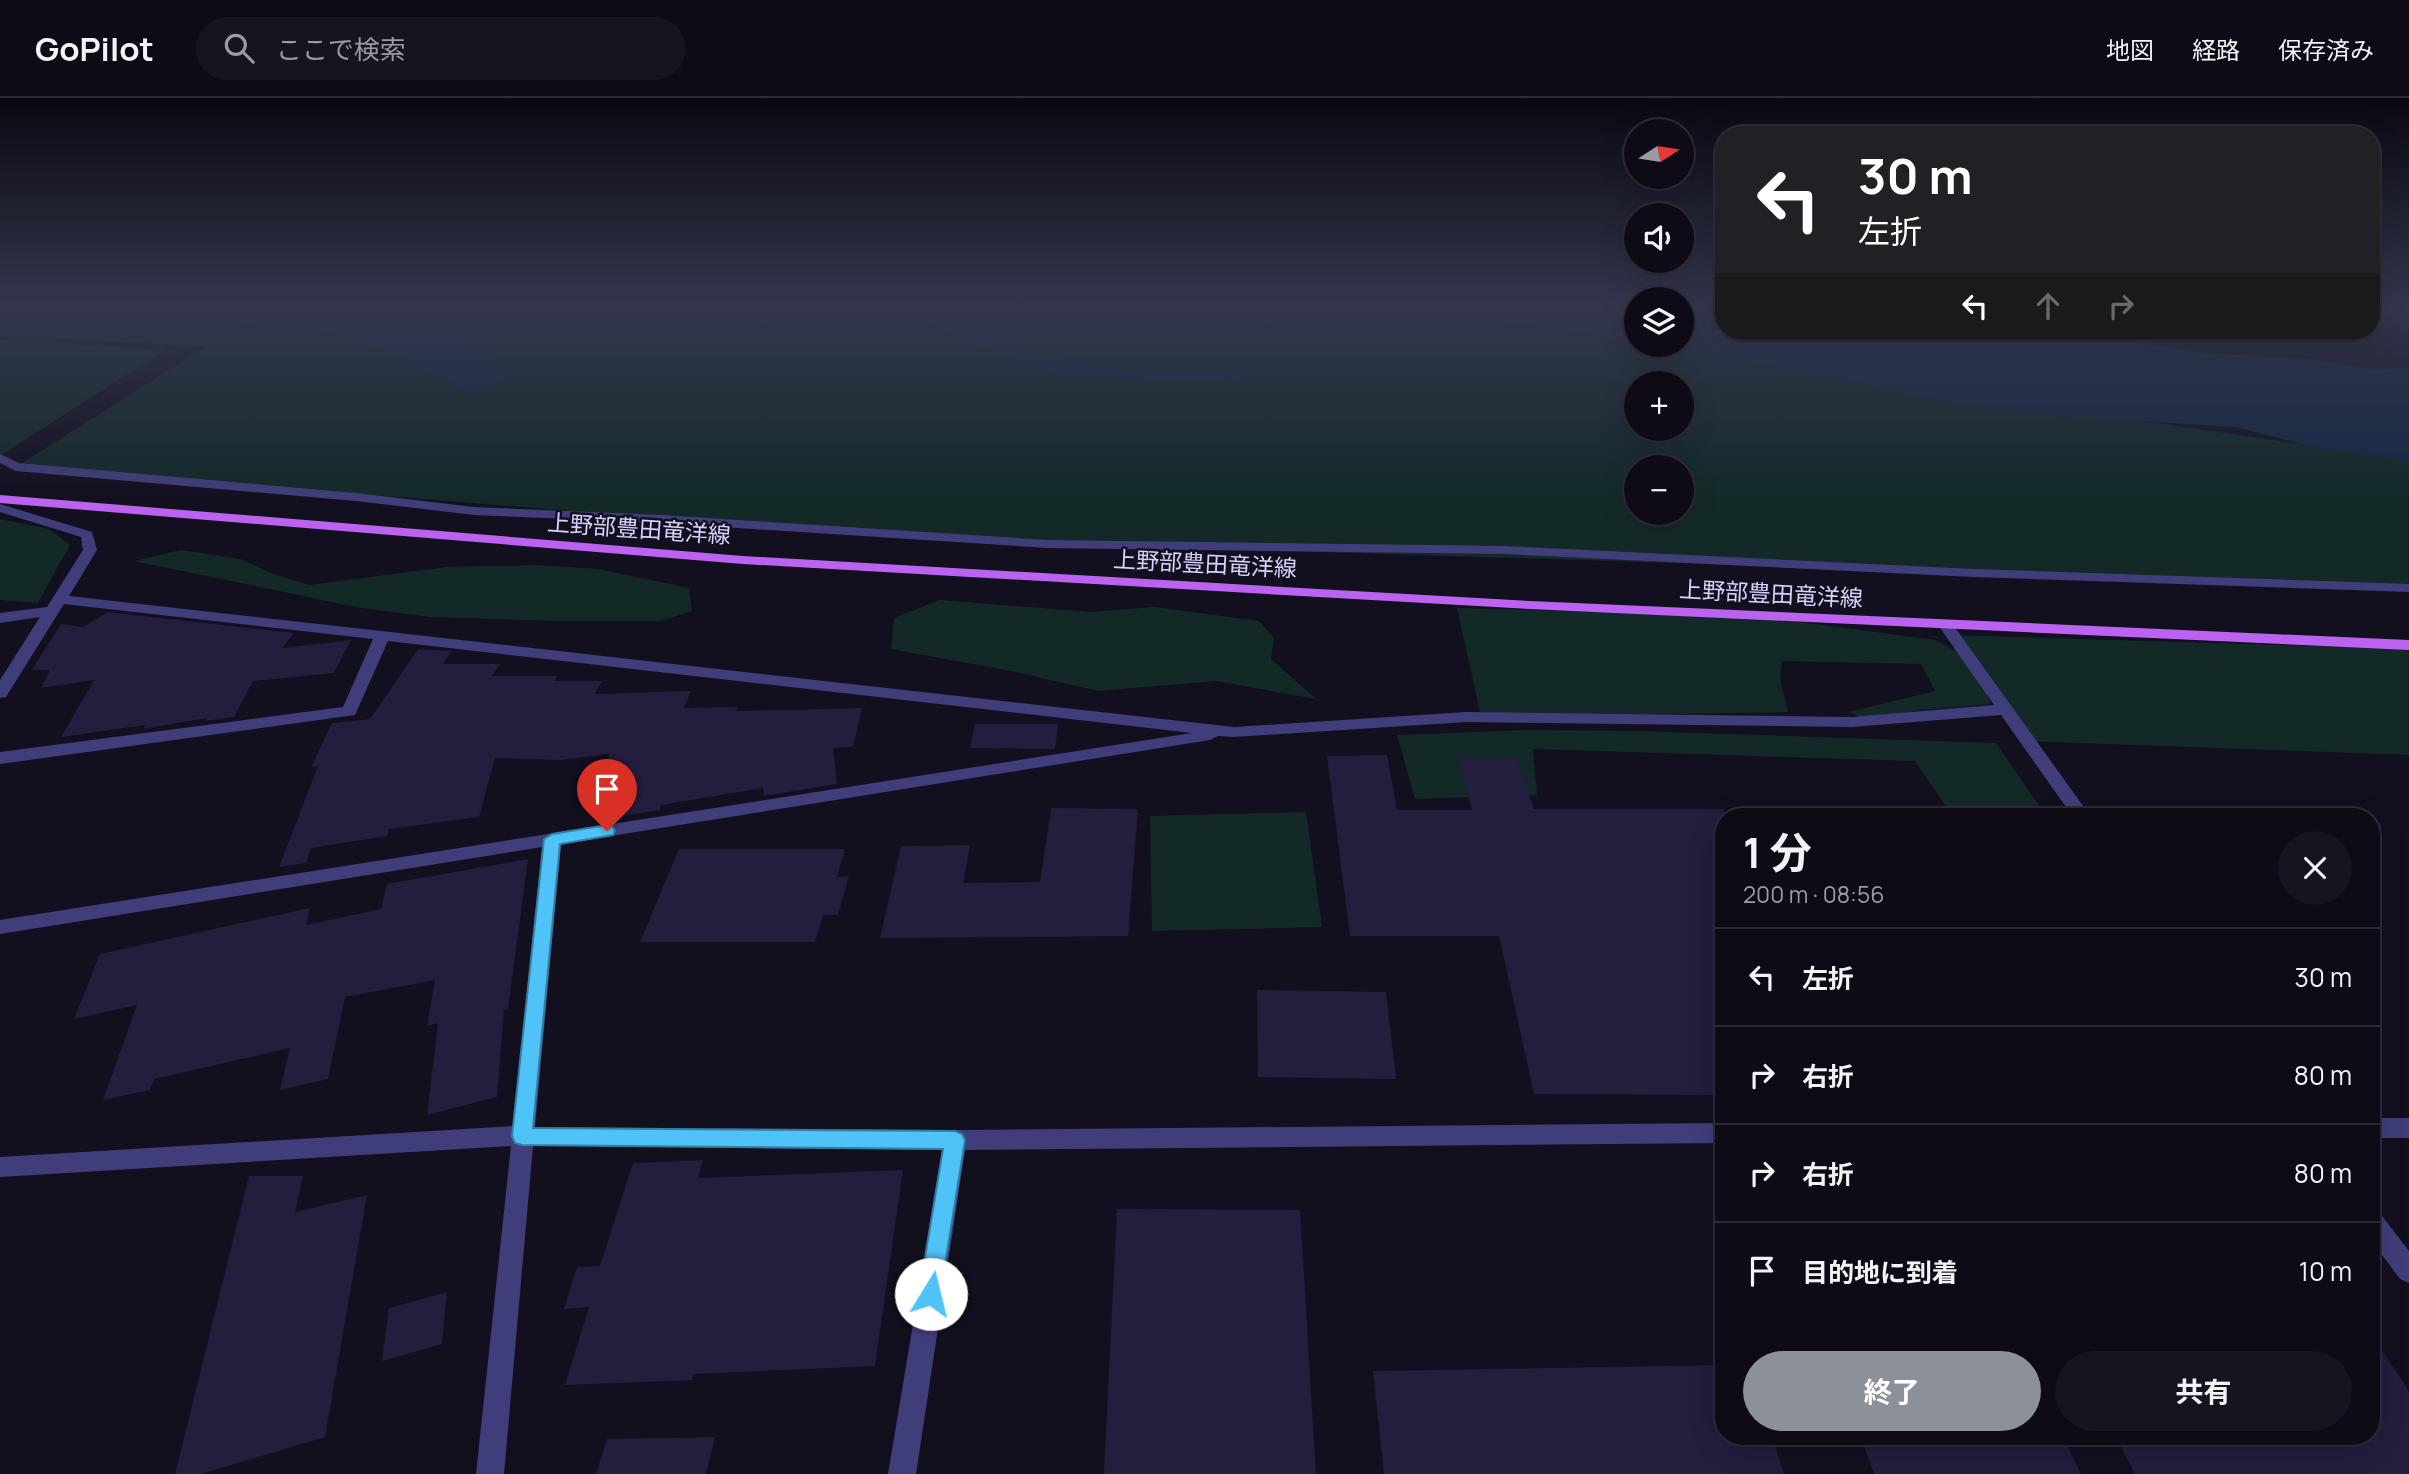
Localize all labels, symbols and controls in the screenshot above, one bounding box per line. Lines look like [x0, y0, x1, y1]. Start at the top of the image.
search box [196, 17, 686, 80]
text: GoPilot [35, 26, 154, 71]
icon: search [220, 29, 258, 67]
text: ここで検索 [276, 31, 406, 67]
text: 地図 [2106, 33, 2154, 66]
text: 経路 [2192, 33, 2240, 66]
text: 保存済み [2278, 33, 2374, 66]
north arrow [1624, 119, 1694, 189]
map controls [1624, 119, 1694, 525]
text: 30 m [1858, 142, 1973, 209]
icon: left [1743, 154, 1834, 245]
button: sound [1624, 203, 1694, 273]
text: 左折 [1858, 209, 1922, 253]
button: layers [1624, 287, 1694, 357]
icon: left [1956, 287, 1994, 325]
icon: ahead [2029, 287, 2067, 325]
icon: right [2102, 287, 2140, 325]
button: + [1624, 371, 1694, 441]
button: − [1624, 455, 1694, 525]
street label: 上野部豊田竜洋線 [546, 506, 732, 550]
street label: 上野部豊田竜洋線 [1112, 542, 1298, 584]
street label: 上野部豊田竜洋線 [1678, 572, 1864, 614]
pin [577, 759, 637, 831]
icon: arrive [588, 770, 626, 808]
text: 1 分 [1743, 823, 1812, 881]
button: close [2278, 831, 2352, 905]
text: 200 m · 08:56 [1743, 878, 1885, 910]
icon: left [1743, 958, 1781, 996]
text: 30 m [2295, 959, 2352, 995]
text: 左折 [1802, 960, 1854, 996]
icon: right [1743, 1056, 1781, 1094]
text: 80 m [2294, 1057, 2352, 1093]
text: 右折 [1802, 1058, 1854, 1094]
icon: right [1743, 1154, 1781, 1192]
text: 80 m [2294, 1155, 2352, 1191]
text: 右折 [1802, 1156, 1854, 1192]
icon: arrive [1743, 1252, 1781, 1290]
text: 10 m [2299, 1253, 2352, 1289]
text: 目的地に到着 [1802, 1254, 1958, 1290]
position arrow [894, 1257, 968, 1331]
button: 終了 [1743, 1351, 2041, 1431]
button: 共有 [2055, 1351, 2352, 1431]

